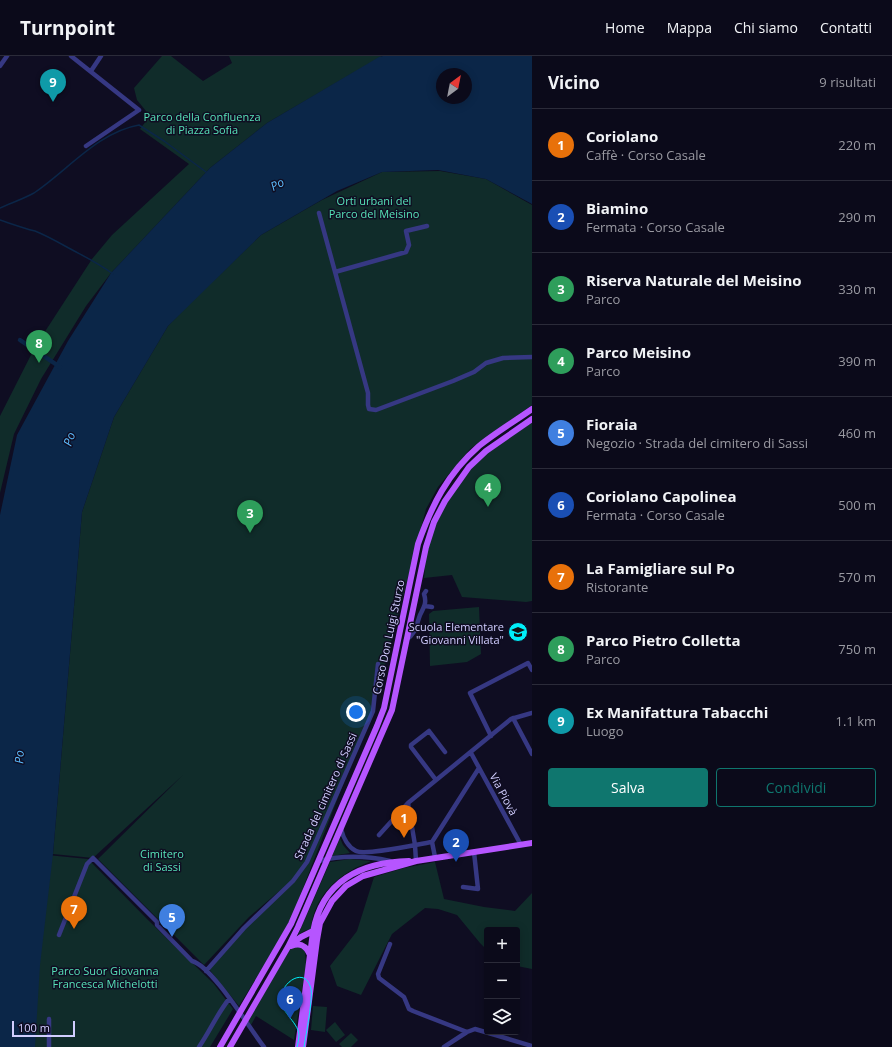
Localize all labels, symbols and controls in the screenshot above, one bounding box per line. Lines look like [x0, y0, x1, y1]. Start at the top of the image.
text: Turnpoint [20, 15, 115, 41]
text: Home [605, 18, 645, 37]
text: Mappa [667, 18, 712, 37]
text: Chi siamo [734, 18, 798, 37]
text: Contatti [820, 18, 872, 37]
north arrow [436, 68, 472, 104]
pin: 9 [40, 69, 66, 102]
text: Vicino [548, 71, 600, 94]
text: 9 risultati [819, 73, 876, 91]
park label: Parco della Confluenza di Piazza Sofia [143, 109, 261, 137]
text: Coriolano [586, 126, 658, 146]
text: 1 [557, 136, 565, 154]
text: 220 m [838, 136, 876, 154]
text: Caffè · Corso Casale [586, 146, 706, 164]
water label: Po [267, 173, 287, 195]
park label: Orti urbani del Parco del Meisino [329, 193, 420, 221]
text: Biamino [586, 198, 648, 218]
text: 2 [557, 208, 565, 226]
text: 290 m [838, 208, 876, 226]
text: Fermata · Corso Casale [586, 218, 725, 236]
text: Riserva Naturale del Meisino [586, 270, 802, 290]
text: 3 [557, 280, 565, 298]
text: 330 m [838, 280, 876, 298]
text: Parco [586, 290, 620, 308]
pin: 8 [26, 330, 52, 363]
text: Parco Meisino [586, 342, 691, 362]
text: 4 [557, 352, 565, 370]
text: 390 m [838, 352, 876, 370]
text: Parco [586, 362, 620, 380]
text: Fioraia [586, 414, 638, 434]
text: 5 [557, 424, 565, 442]
text: 460 m [838, 424, 876, 442]
water label: Po [59, 429, 79, 448]
text: Negozio · Strada del cimitero di Sassi [586, 434, 808, 452]
pin: 4 [475, 474, 501, 507]
text: Coriolano Capolinea [586, 486, 737, 506]
text: 6 [557, 496, 565, 514]
text: 500 m [838, 496, 876, 514]
pin: 3 [237, 500, 263, 533]
text: Fermata · Corso Casale [586, 506, 725, 524]
text: La Famigliare sul Po [586, 558, 735, 578]
text: 7 [557, 568, 565, 586]
text: 570 m [838, 568, 876, 586]
street label: Corso Don Luigi Sturzo [369, 578, 408, 696]
text: Ristorante [586, 578, 648, 596]
place label: Scuola Elementare "Giovanni Villata" [409, 619, 504, 647]
school or university icon: Scuola Elementare "Giovanni Villata" [507, 621, 529, 643]
text: Parco Pietro Colletta [586, 630, 741, 650]
text: 8 [557, 640, 565, 658]
text: 750 m [838, 640, 876, 658]
text: Parco [586, 650, 620, 668]
your location [346, 702, 366, 722]
text: Ex Manifattura Tabacchi [586, 702, 768, 722]
text: 9 [557, 712, 565, 730]
text: 1.1 km [835, 712, 876, 730]
text: Luogo [586, 722, 623, 740]
street label: Strada del cimitero di Sassi [290, 730, 360, 862]
water label: Po [10, 750, 28, 764]
button: Salva [548, 768, 708, 807]
button: Condividi [716, 768, 876, 807]
street label: Via Piovà [487, 770, 521, 818]
pin: 1 [391, 805, 417, 838]
pin: 2 [443, 829, 469, 862]
park label: Cimitero di Sassi [140, 846, 184, 874]
pin: 7 [61, 896, 87, 929]
pin: 5 [159, 904, 185, 937]
map controls [484, 927, 520, 1035]
button: + [484, 927, 520, 963]
park label: Parco Suor Giovanna Francesca Michelotti [51, 963, 159, 991]
button: − [484, 963, 520, 999]
pin: 6 [277, 986, 303, 1019]
button: layers [484, 999, 520, 1035]
scale bar [12, 1019, 75, 1038]
text: 100 m [18, 1020, 50, 1035]

